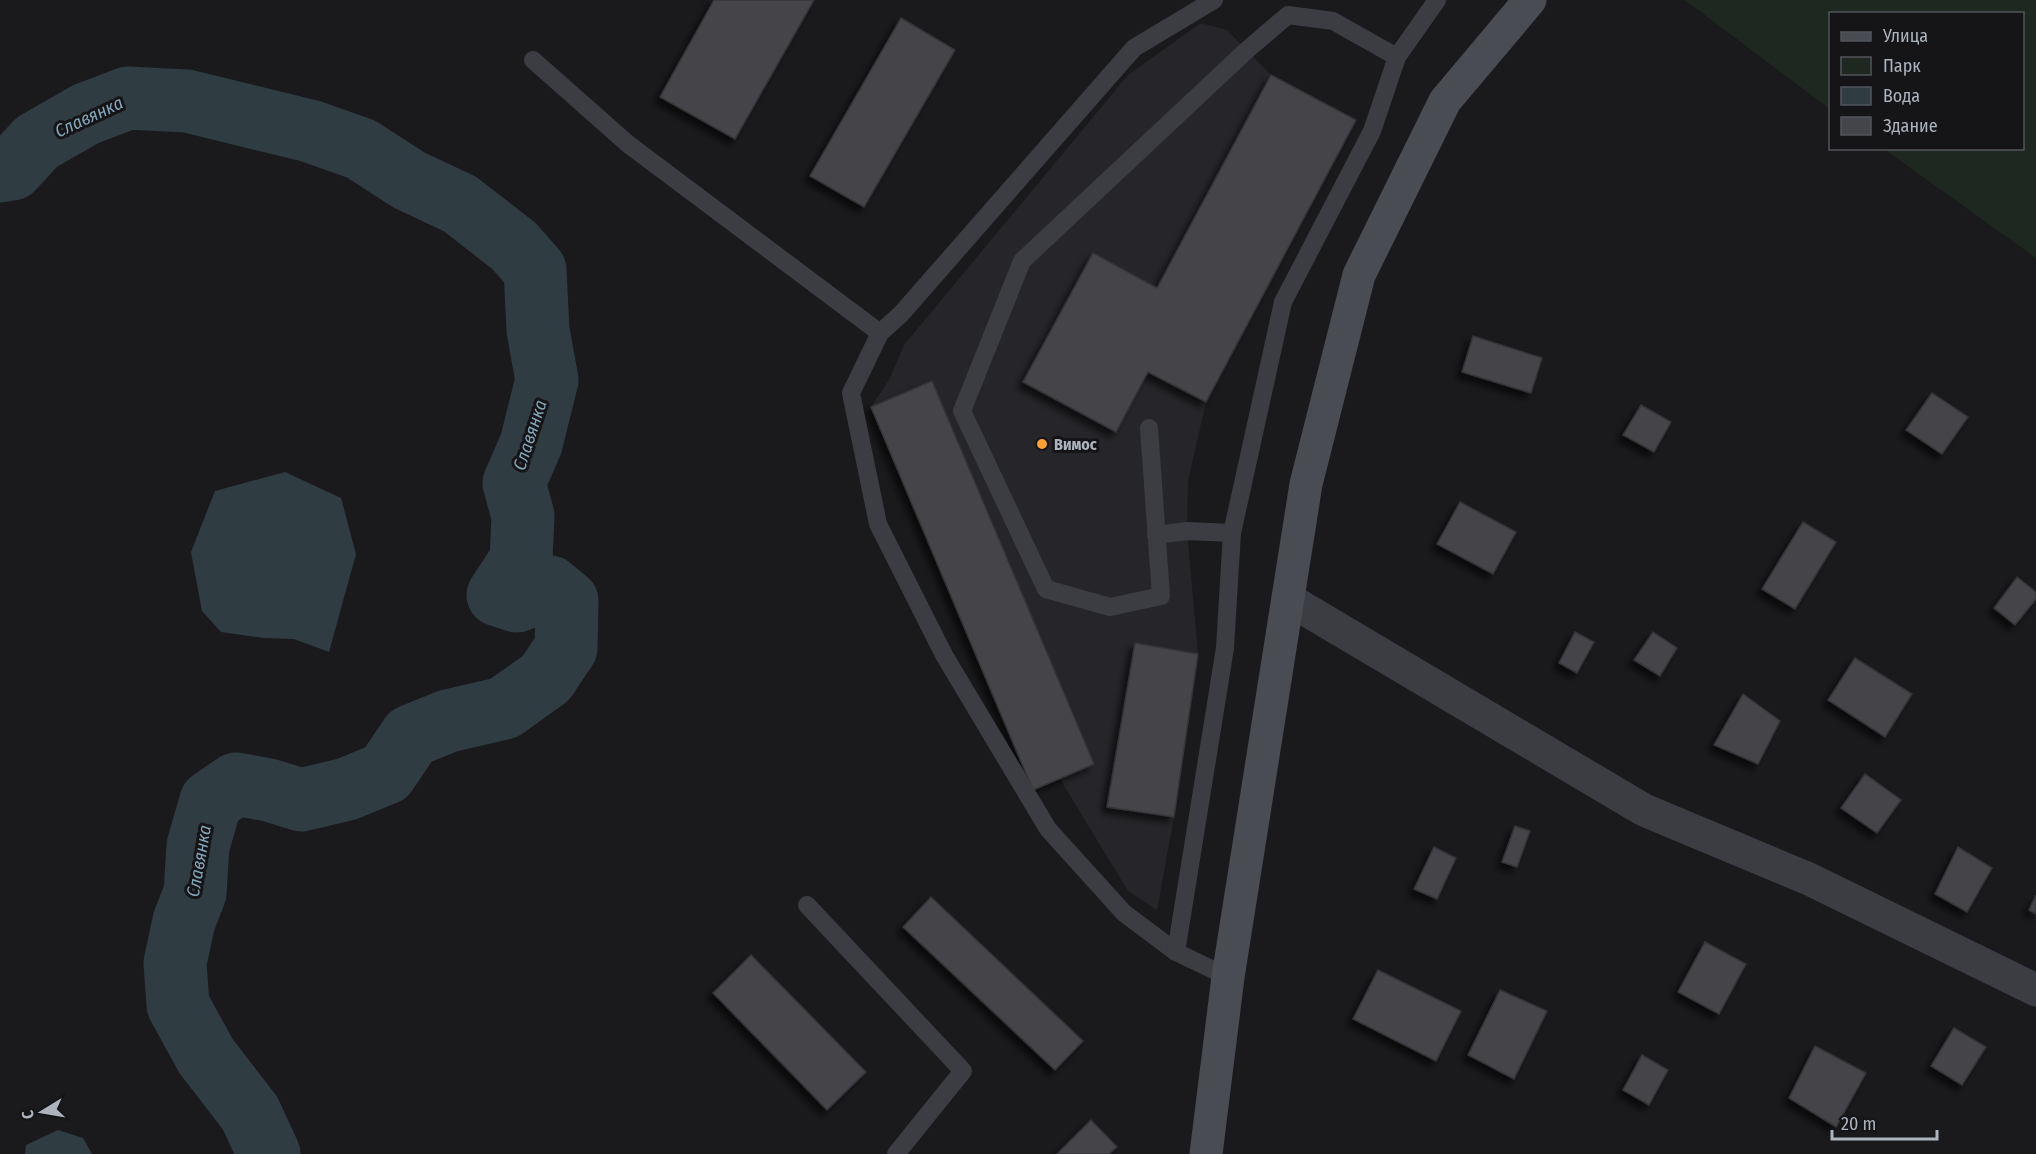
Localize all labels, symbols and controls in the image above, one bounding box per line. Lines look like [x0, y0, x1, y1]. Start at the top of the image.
legend [1829, 12, 2024, 150]
text: Улица [1882, 25, 1928, 47]
text: Парк [1883, 55, 1921, 77]
text: Вода [1883, 85, 1920, 107]
water label: Славянка [51, 92, 127, 142]
text: Здание [1883, 115, 1938, 137]
water label: Славянка [508, 397, 552, 473]
place label: Вимос [1054, 435, 1097, 454]
marker: Вимос [1035, 437, 1049, 451]
water label: Славянка [182, 823, 216, 899]
north arrow [12, 1082, 72, 1142]
scale bar [1832, 1103, 1937, 1141]
text: С [18, 1108, 38, 1121]
text: 20 m [1841, 1113, 1876, 1135]

